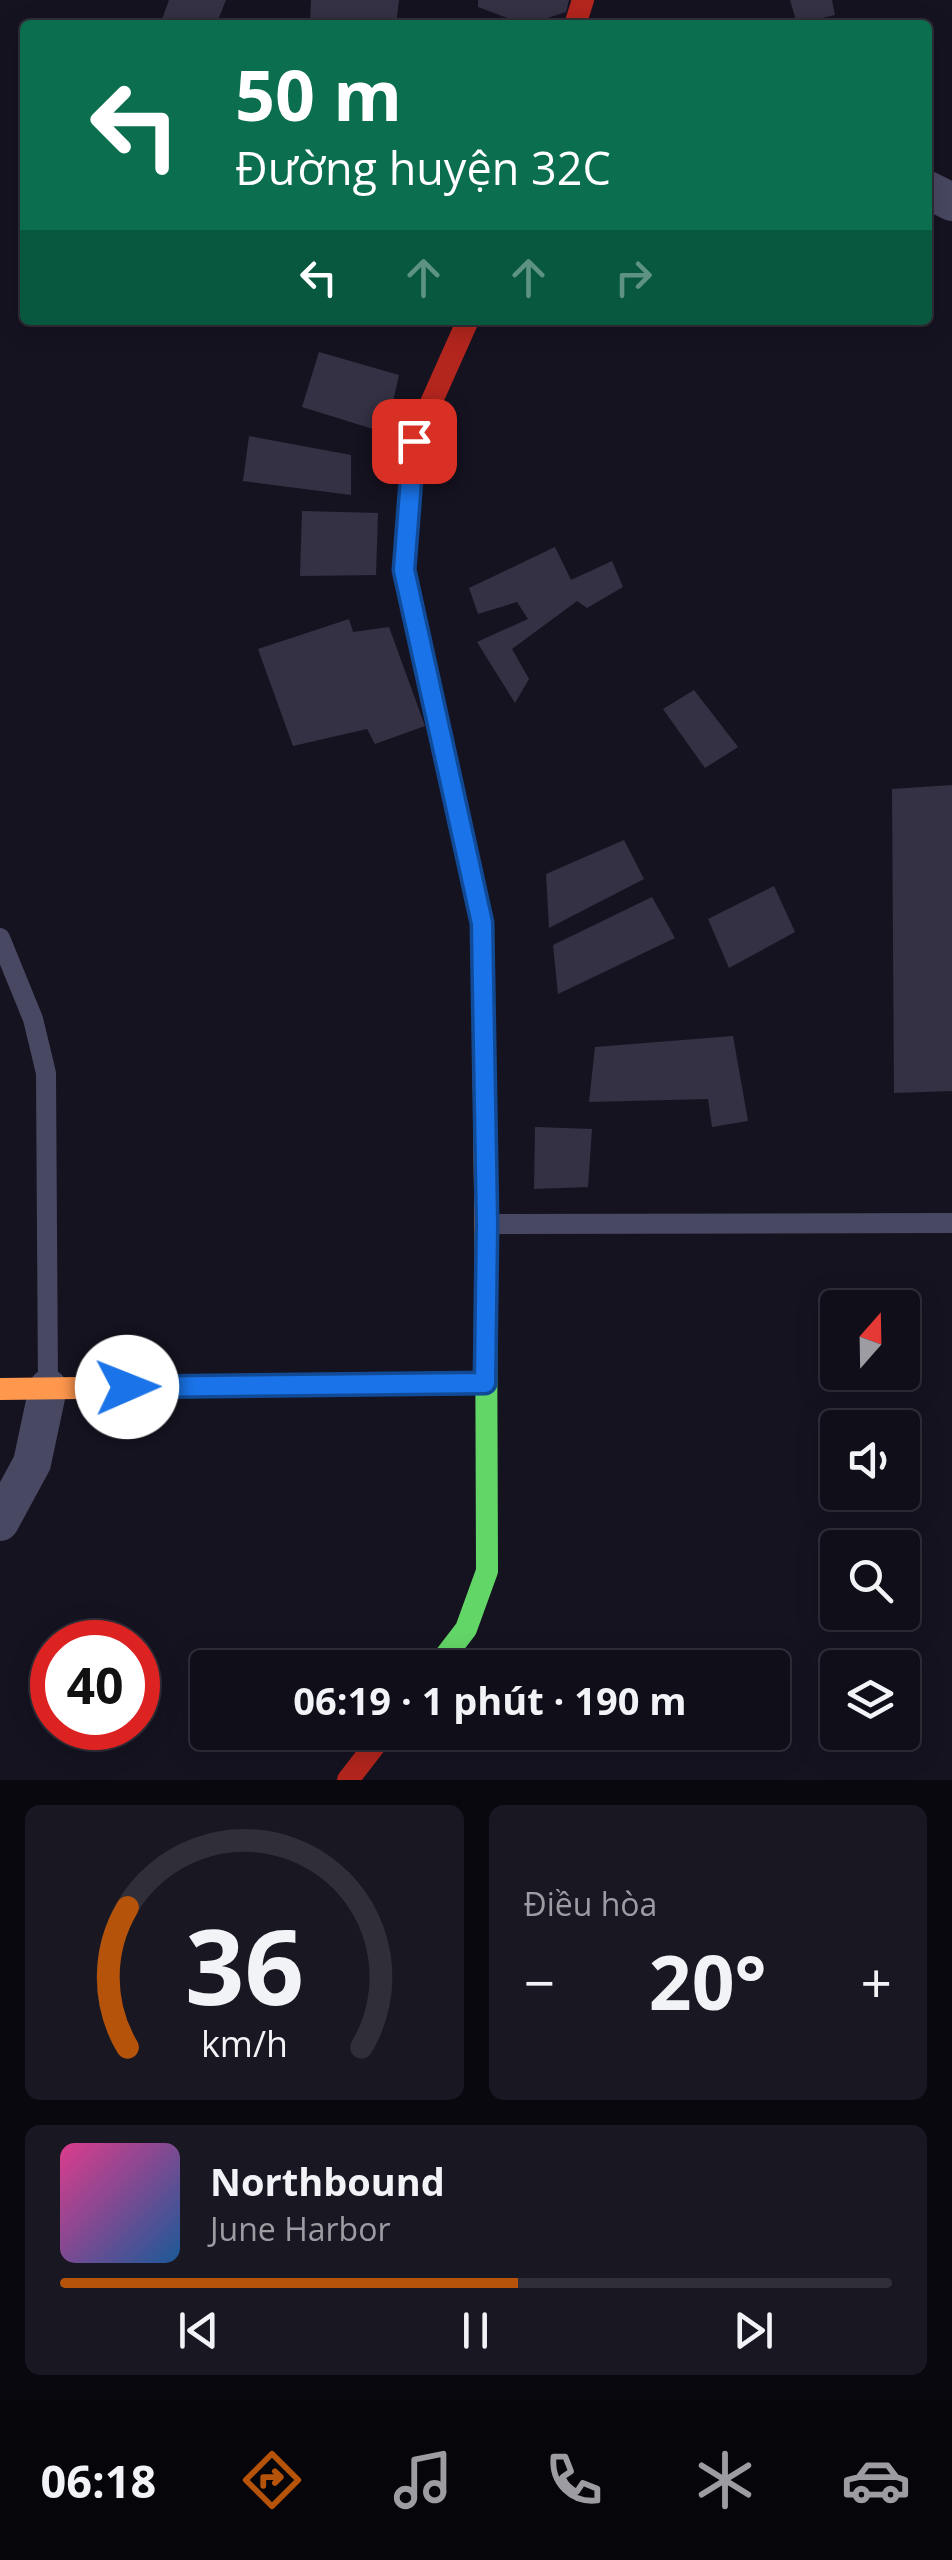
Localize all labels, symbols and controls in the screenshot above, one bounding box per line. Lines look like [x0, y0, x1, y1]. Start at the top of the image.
text: 50 m [235, 46, 402, 142]
icon: left [70, 60, 200, 190]
text: Đường huyện 32C [235, 137, 611, 198]
icon: left [291, 250, 346, 305]
icon: ahead [396, 250, 451, 305]
icon: ahead [501, 250, 556, 305]
icon: right [606, 250, 661, 305]
pin [372, 399, 457, 484]
icon: arrive [387, 414, 442, 469]
north arrow [820, 1290, 920, 1390]
map controls [820, 1290, 920, 1750]
position arrow [75, 1335, 179, 1439]
button: sound [820, 1410, 920, 1510]
button: search [820, 1530, 920, 1630]
speed limit sign: 40 [30, 1620, 160, 1750]
button: layers [820, 1650, 920, 1750]
text: 06:19 · 1 phút · 190 m [293, 1674, 687, 1726]
text: Điều hòa [524, 1882, 657, 1925]
text: 36 [185, 1894, 304, 2035]
text: 20° [649, 1930, 767, 2032]
text: − [524, 1944, 555, 2019]
text: + [861, 1944, 892, 2019]
text: km/h [201, 2019, 288, 2067]
text: Northbound [210, 2155, 445, 2207]
text: June Harbor [210, 2207, 390, 2250]
icon: previous [171, 2303, 226, 2358]
icon: pause [448, 2303, 503, 2358]
icon: next [726, 2303, 781, 2358]
icon: directions [237, 2445, 307, 2515]
icon: music [388, 2445, 458, 2515]
icon: phone [539, 2445, 609, 2515]
icon: climate [690, 2445, 760, 2515]
icon: car [841, 2445, 911, 2515]
text: 06:18 [41, 2450, 156, 2511]

